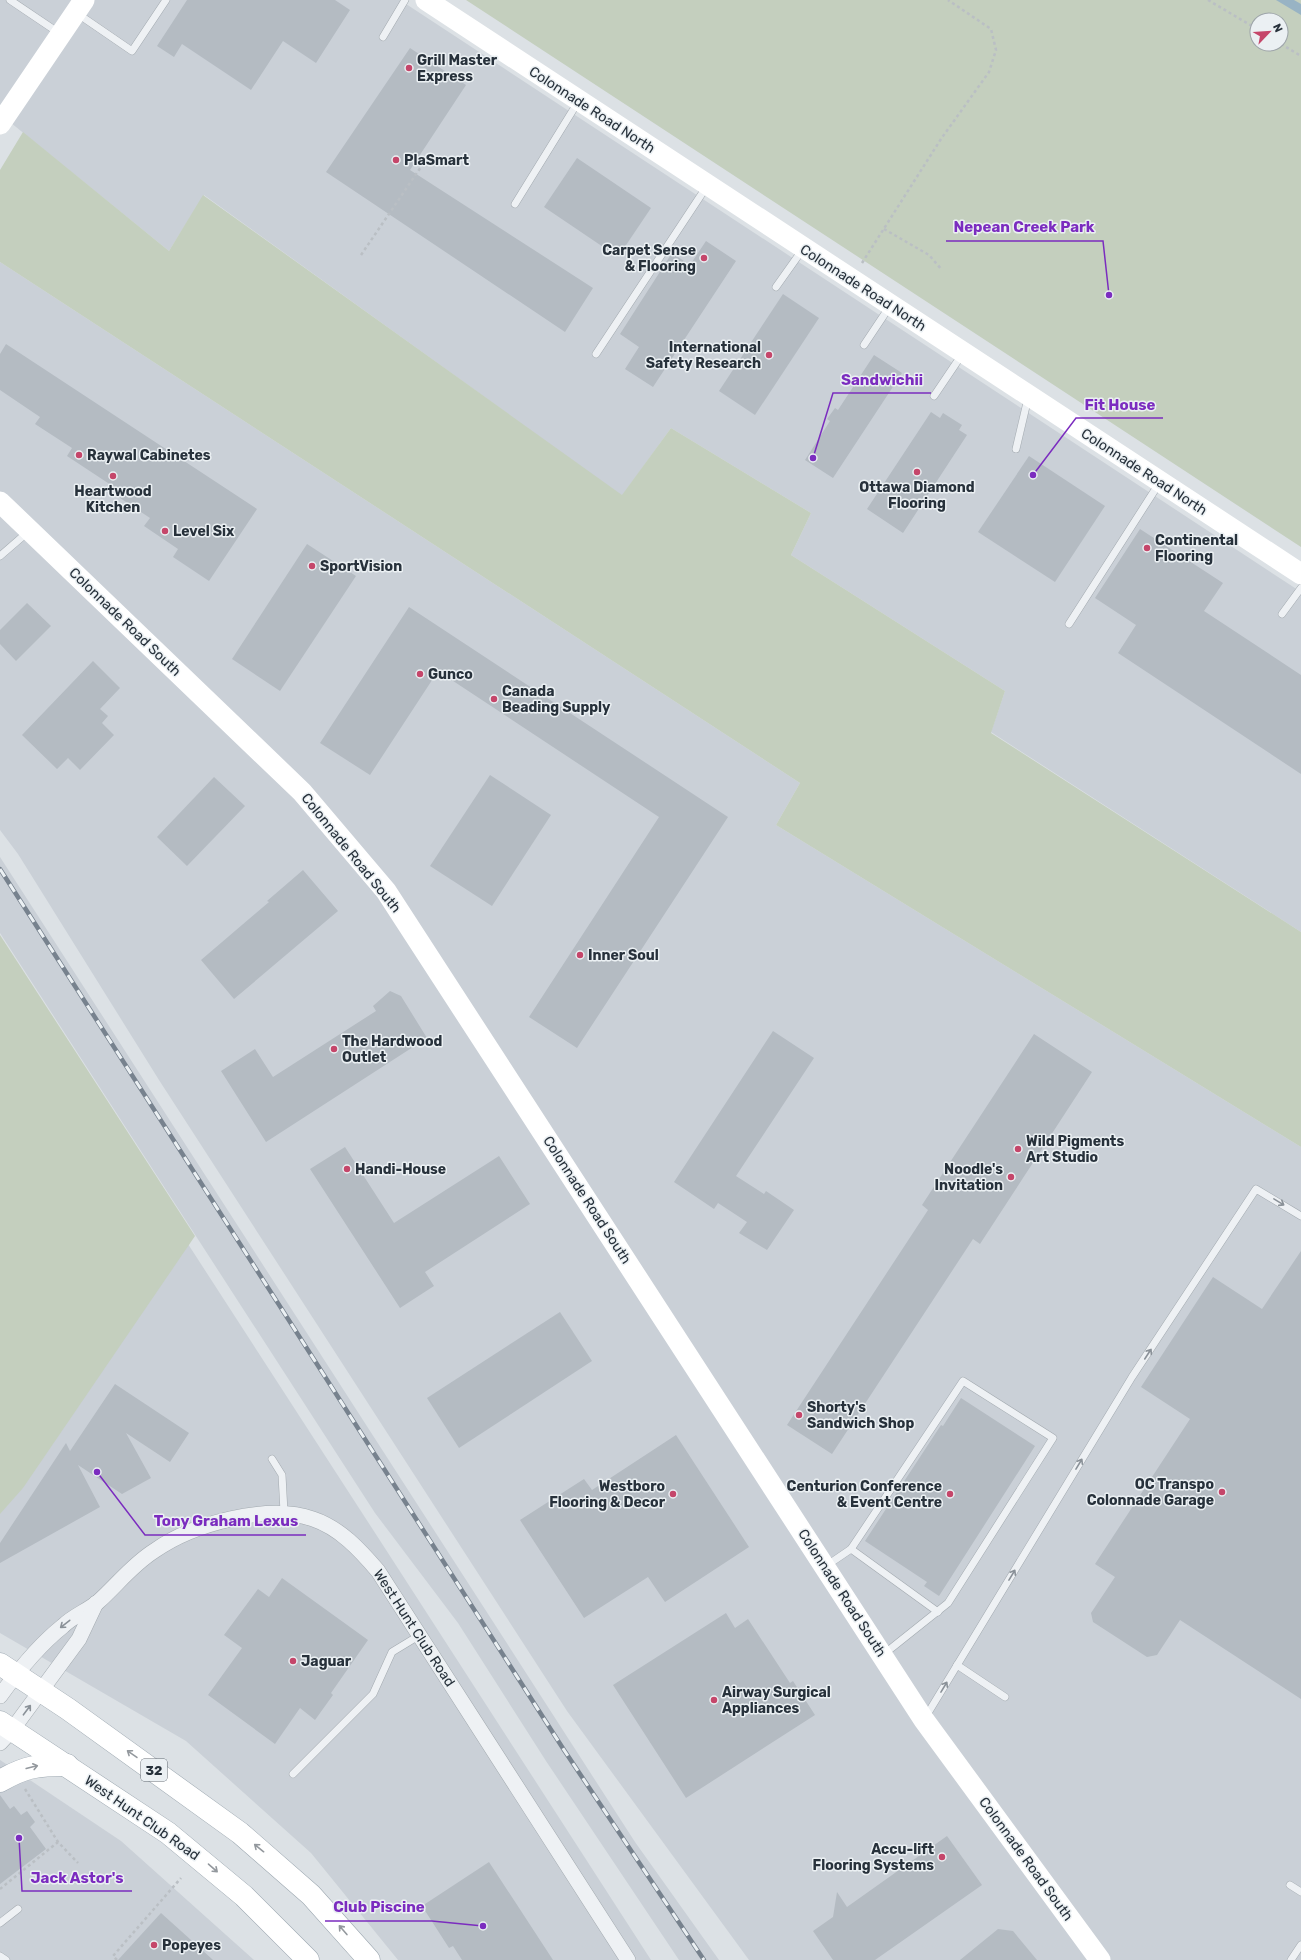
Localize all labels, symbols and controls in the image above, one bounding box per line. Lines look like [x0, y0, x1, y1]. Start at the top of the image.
north arrow [1249, 12, 1289, 52]
text: N [1270, 22, 1285, 34]
place label: Grill Master Express [417, 52, 498, 85]
marker: Grill Master Express [404, 63, 414, 73]
street label: Colonnade Road North [526, 63, 658, 157]
place label: PlaSmart [404, 152, 469, 169]
marker: PlaSmart [391, 155, 401, 165]
callout: Nepean Creek Park [946, 214, 1103, 241]
text: Nepean Creek Park [953, 218, 1095, 236]
street label: Colonnade Road North [797, 241, 929, 335]
place label: Carpet Sense & Flooring [602, 242, 696, 275]
marker: Carpet Sense & Flooring [699, 253, 709, 263]
place label: International Safety Research [646, 339, 761, 372]
marker: International Safety Research [764, 350, 774, 360]
callout: Sandwichii [833, 366, 931, 393]
text: Sandwichii [841, 371, 923, 389]
callout: Fit House [1076, 391, 1163, 418]
text: Fit House [1085, 396, 1156, 414]
street label: Colonnade Road North [1078, 425, 1210, 519]
place label: Raywal Cabinetes [87, 447, 211, 464]
marker: Raywal Cabinetes [74, 450, 84, 460]
marker: Ottawa Diamond Flooring [912, 467, 922, 477]
marker: Heartwood Kitchen [108, 471, 118, 481]
place label: Ottawa Diamond Flooring [859, 479, 975, 512]
place label: Heartwood Kitchen [74, 483, 152, 516]
place label: Level Six [173, 523, 235, 540]
marker: Level Six [160, 526, 170, 536]
place label: Continental Flooring [1155, 532, 1238, 565]
marker: Continental Flooring [1142, 543, 1152, 553]
place label: SportVision [320, 558, 402, 575]
marker: SportVision [307, 561, 317, 571]
street label: Colonnade Road South [66, 564, 184, 680]
place label: Gunco [428, 666, 473, 683]
marker: Gunco [415, 669, 425, 679]
place label: Canada Beading Supply [502, 683, 611, 716]
marker: Canada Beading Supply [489, 694, 499, 704]
street label: Colonnade Road South [298, 790, 404, 916]
place label: Inner Soul [588, 947, 659, 964]
marker: Inner Soul [575, 950, 585, 960]
place label: The Hardwood Outlet [342, 1033, 442, 1066]
marker: The Hardwood Outlet [329, 1044, 339, 1054]
street label: Colonnade Road South [539, 1133, 635, 1267]
place label: Wild Pigments Art Studio [1026, 1133, 1124, 1166]
marker: Wild Pigments Art Studio [1013, 1144, 1023, 1154]
place label: Handi-House [355, 1161, 446, 1178]
place label: Noodle's Invitation [935, 1161, 1003, 1194]
marker: Handi-House [342, 1164, 352, 1174]
marker: Noodle's Invitation [1006, 1172, 1016, 1182]
one-way arrow [1273, 1199, 1285, 1207]
one-way arrow [1144, 1349, 1152, 1360]
place label: Shorty's Sandwich Shop [807, 1399, 914, 1432]
marker: Shorty's Sandwich Shop [794, 1410, 804, 1420]
one-way arrow [1076, 1458, 1084, 1470]
place label: OC Transpo Colonnade Garage [1087, 1476, 1214, 1509]
place label: Westboro Flooring & Decor [549, 1478, 666, 1511]
place label: Centurion Conference & Event Centre [787, 1478, 942, 1511]
marker: OC Transpo Colonnade Garage [1217, 1487, 1227, 1497]
marker: Westboro Flooring & Decor [668, 1489, 678, 1499]
marker: Centurion Conference & Event Centre [945, 1489, 955, 1499]
callout: Tony Graham Lexus [145, 1508, 306, 1535]
text: Tony Graham Lexus [154, 1512, 298, 1530]
street label: Colonnade Road South [794, 1526, 890, 1660]
street label: West Hunt Club Road [370, 1566, 458, 1690]
one-way arrow [1008, 1570, 1016, 1581]
one-way arrow [59, 1620, 70, 1629]
place label: Jaguar [301, 1653, 352, 1670]
marker: Jaguar [288, 1656, 298, 1666]
one-way arrow [941, 1681, 949, 1693]
place label: Airway Surgical Appliances [722, 1684, 831, 1717]
marker: Airway Surgical Appliances [709, 1695, 719, 1705]
one-way arrow [22, 1705, 31, 1716]
one-way arrow [126, 1750, 137, 1758]
road number: 32 [141, 1759, 167, 1781]
one-way arrow [25, 1763, 38, 1770]
street label: West Hunt Club Road [81, 1772, 203, 1864]
street label: Colonnade Road South [975, 1794, 1077, 1924]
place label: Accu-lift Flooring Systems [813, 1841, 934, 1874]
one-way arrow [253, 1843, 264, 1852]
marker: Accu-lift Flooring Systems [937, 1852, 947, 1862]
callout: Jack Astor's [22, 1864, 132, 1891]
one-way arrow [207, 1864, 218, 1873]
text: Jack Astor's [31, 1869, 123, 1887]
callout: Club Piscine [325, 1894, 432, 1921]
text: Club Piscine [333, 1898, 425, 1916]
one-way arrow [339, 1925, 348, 1936]
place label: Popeyes [162, 1937, 221, 1954]
marker: Popeyes [149, 1940, 159, 1950]

